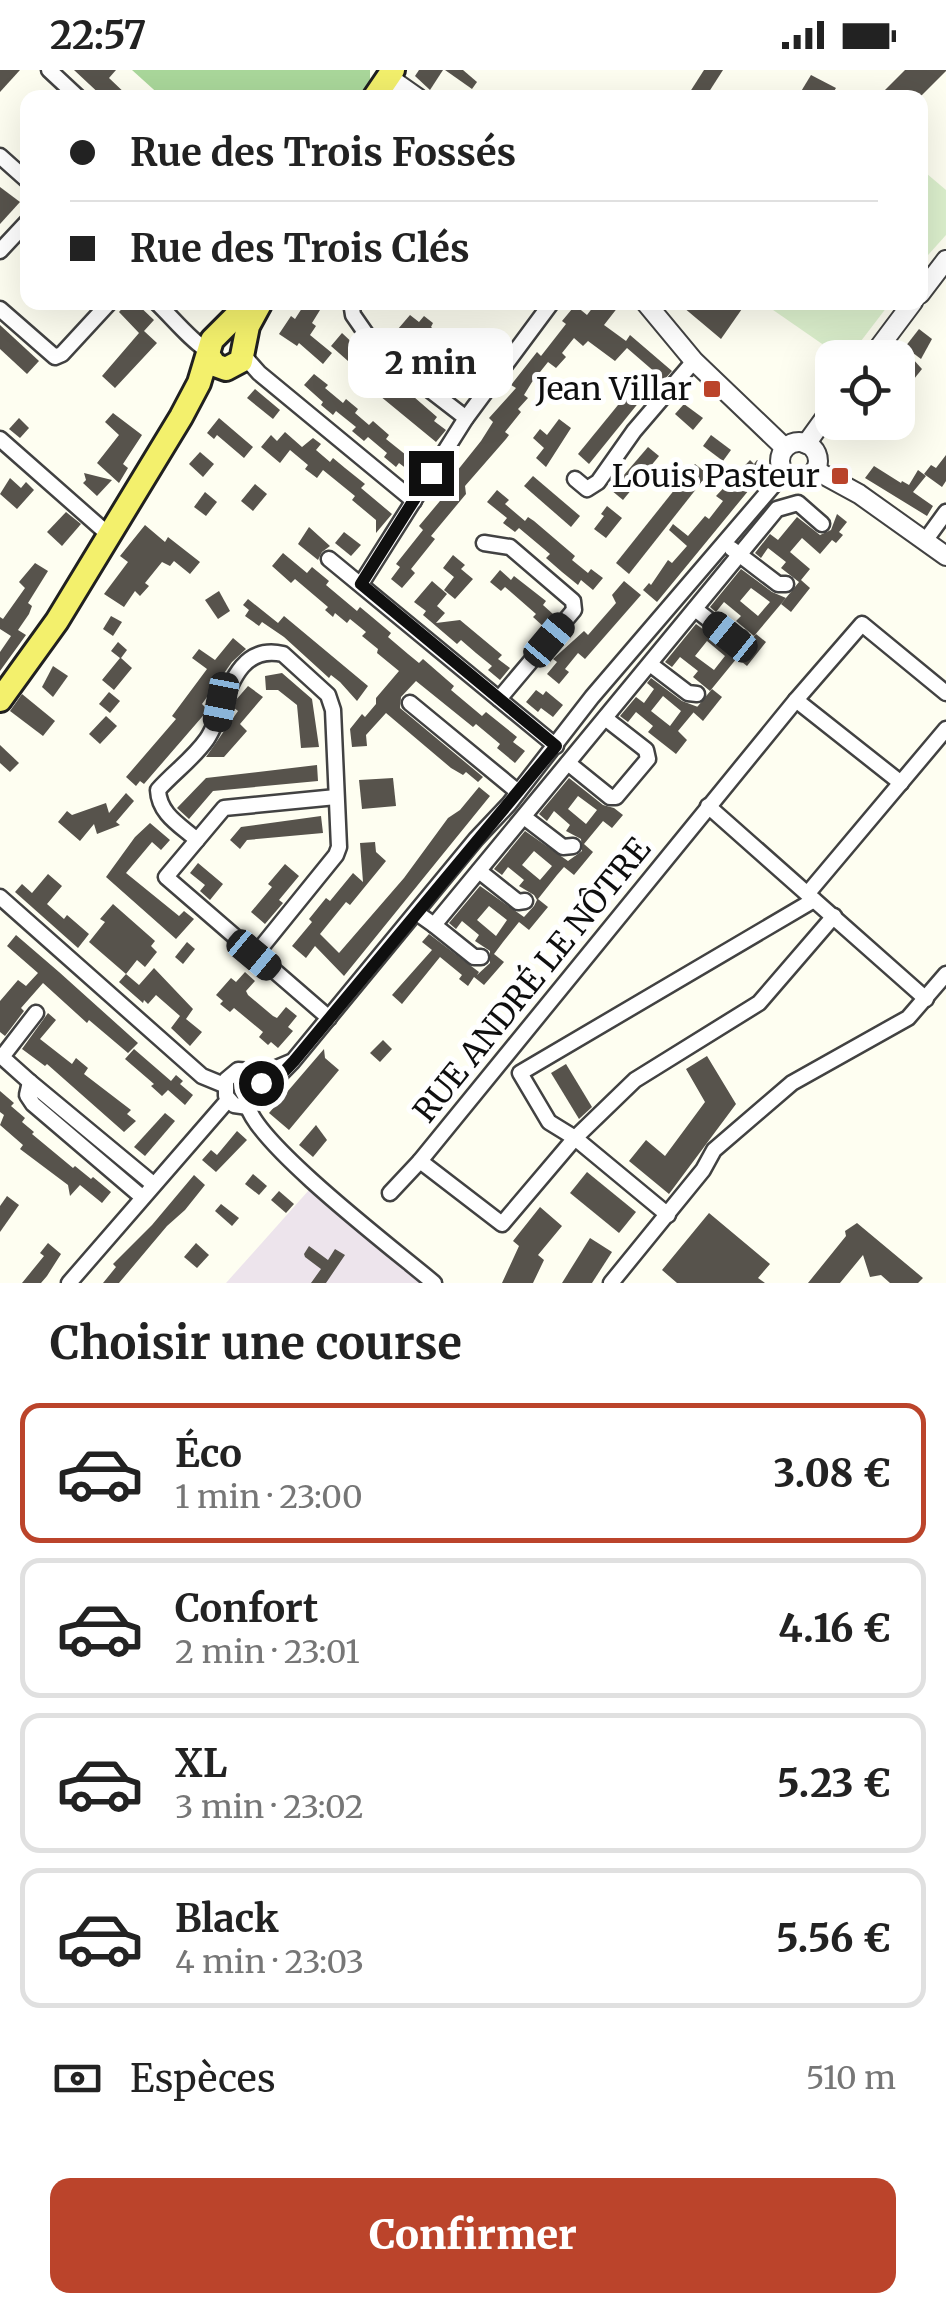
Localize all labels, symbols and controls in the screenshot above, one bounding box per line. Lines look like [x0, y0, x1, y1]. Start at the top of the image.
text: 22:57 [50, 12, 146, 59]
text: Rue des Trois Fossés [130, 129, 516, 176]
text: Rue des Trois Clés [130, 225, 470, 272]
callout: 2 min [348, 328, 514, 398]
map controls [815, 340, 915, 440]
button: locate [815, 340, 915, 440]
text: 2 min [385, 343, 476, 383]
place label: Jean Villar [535, 369, 692, 409]
marker: Jean Villar [701, 378, 723, 400]
route end [409, 451, 454, 496]
place label: Louis Pasteur [612, 456, 820, 496]
marker: Louis Pasteur [829, 465, 851, 487]
car [697, 606, 763, 668]
car [518, 607, 580, 673]
car [201, 670, 241, 734]
street label: RUE ANDRÉ LE NÔTRE [405, 829, 659, 1130]
car [221, 924, 287, 986]
route start [239, 1061, 284, 1106]
text: Choisir une course [50, 1315, 462, 1371]
icon: car [55, 1428, 145, 1518]
text: Éco [175, 1430, 242, 1477]
text: 3.08 € [773, 1450, 891, 1497]
text: 1 min · 23:00 [175, 1477, 363, 1517]
icon: car [55, 1583, 145, 1673]
text: Confort [175, 1585, 318, 1632]
text: 4.16 € [778, 1605, 891, 1652]
text: 2 min · 23:01 [175, 1632, 360, 1672]
icon: car [55, 1738, 145, 1828]
text: XL [175, 1740, 227, 1787]
text: 5.23 € [777, 1760, 891, 1807]
text: 3 min · 23:02 [175, 1787, 364, 1827]
icon: car [55, 1893, 145, 1983]
text: Black [175, 1895, 279, 1942]
text: 5.56 € [776, 1915, 891, 1962]
text: 4 min · 23:03 [175, 1942, 364, 1982]
icon: cash [50, 2051, 105, 2106]
text: Espèces [130, 2055, 276, 2102]
text: 510 m [806, 2058, 896, 2098]
button: Confirmer [50, 2178, 896, 2293]

